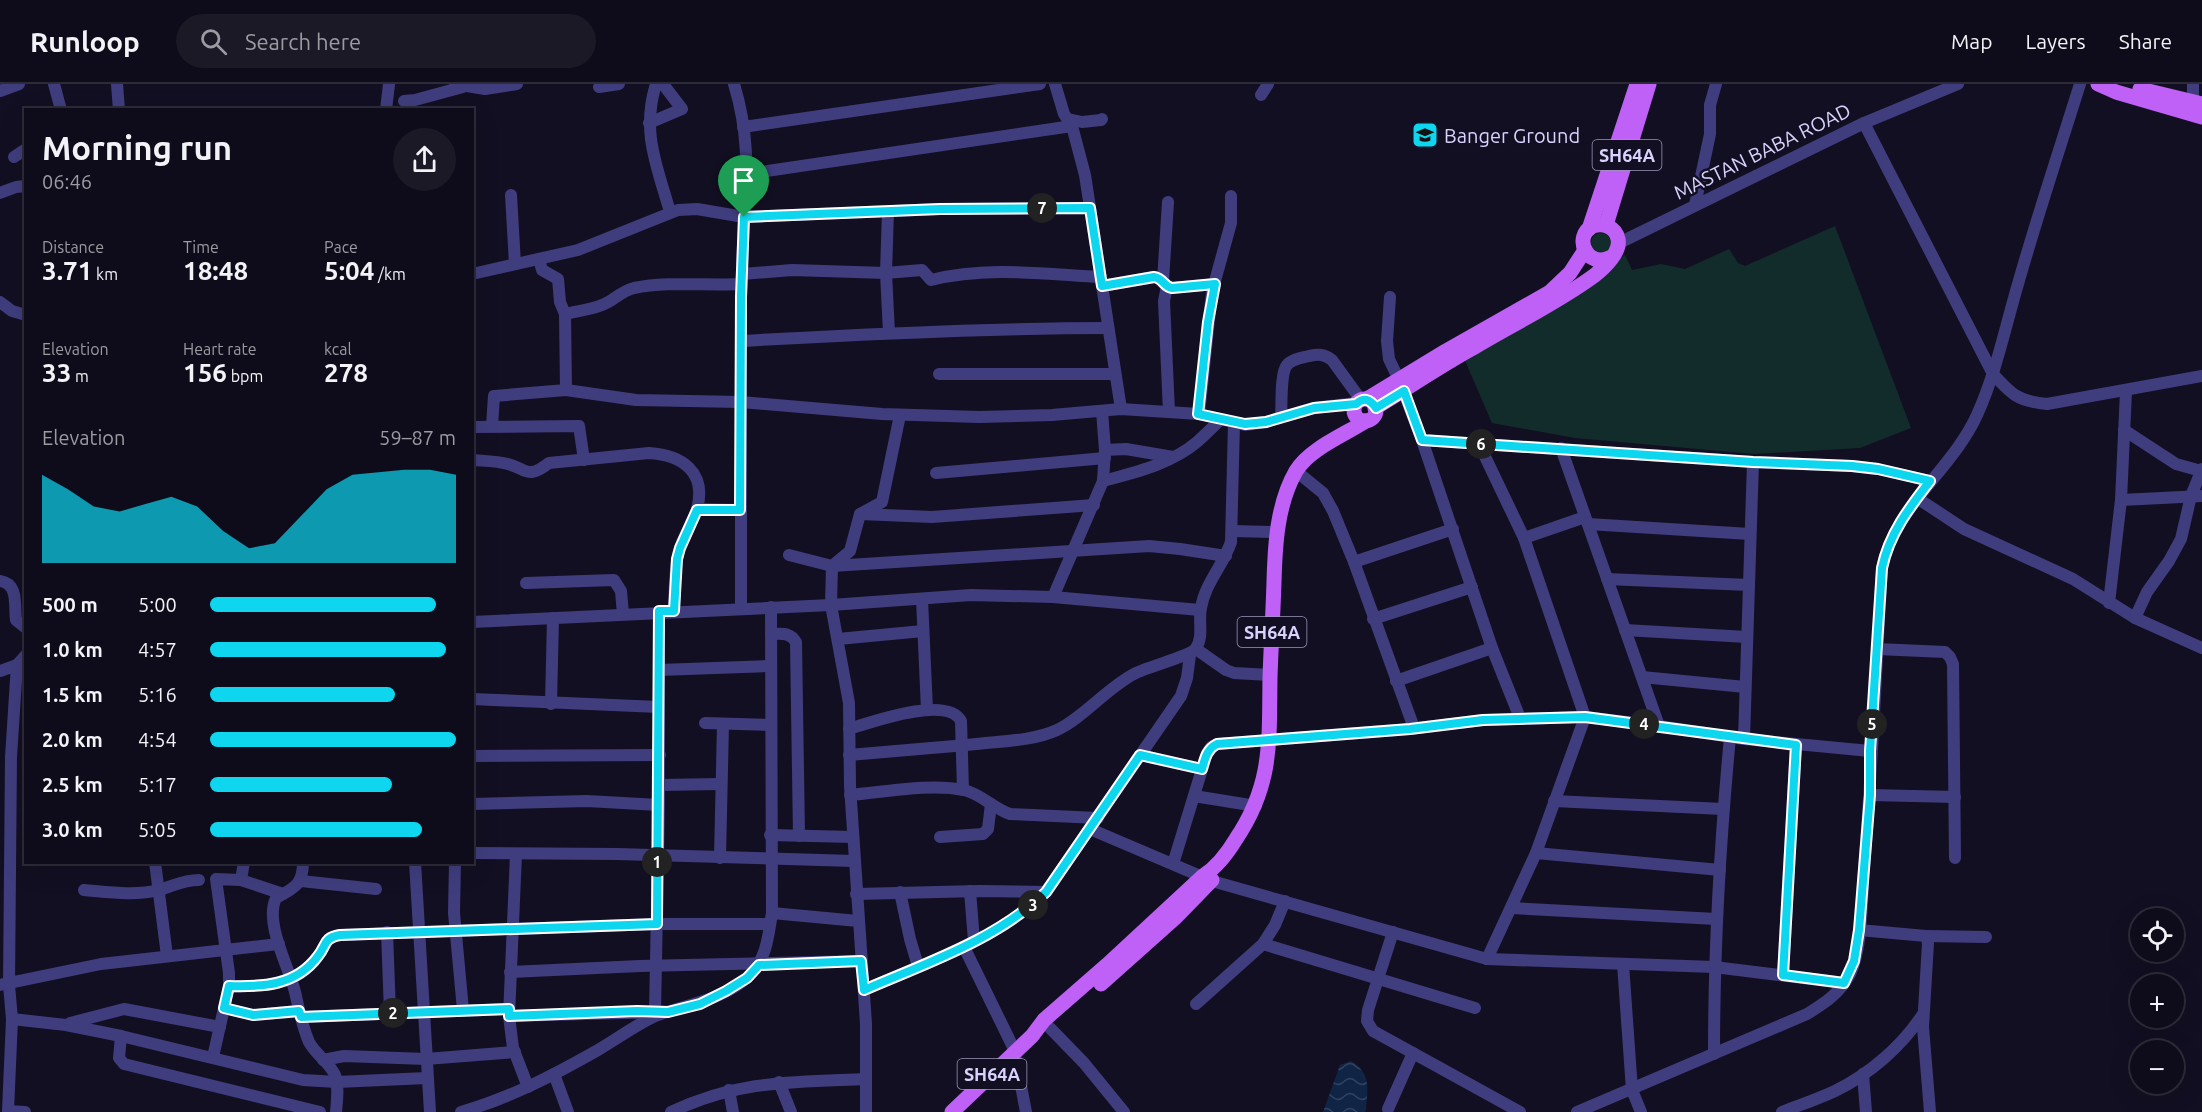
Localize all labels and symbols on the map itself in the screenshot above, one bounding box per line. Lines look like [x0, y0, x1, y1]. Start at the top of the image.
street label: MASTAN BABA ROAD [1670, 98, 1854, 204]
school or university icon: Banger Ground [1410, 120, 1440, 150]
place label: Banger Ground [1444, 124, 1580, 147]
road number: SH64A [1592, 140, 1662, 170]
pin [718, 155, 769, 217]
pin: 7 [1027, 193, 1057, 223]
pin: 6 [1466, 429, 1496, 459]
road number: SH64A [1238, 617, 1306, 647]
pin: 4 [1629, 709, 1659, 739]
pin: 5 [1857, 709, 1887, 739]
pin: 1 [642, 847, 672, 877]
pin: 3 [1018, 890, 1048, 920]
pin: 2 [378, 998, 408, 1028]
road number: SH64A [958, 1059, 1026, 1089]

